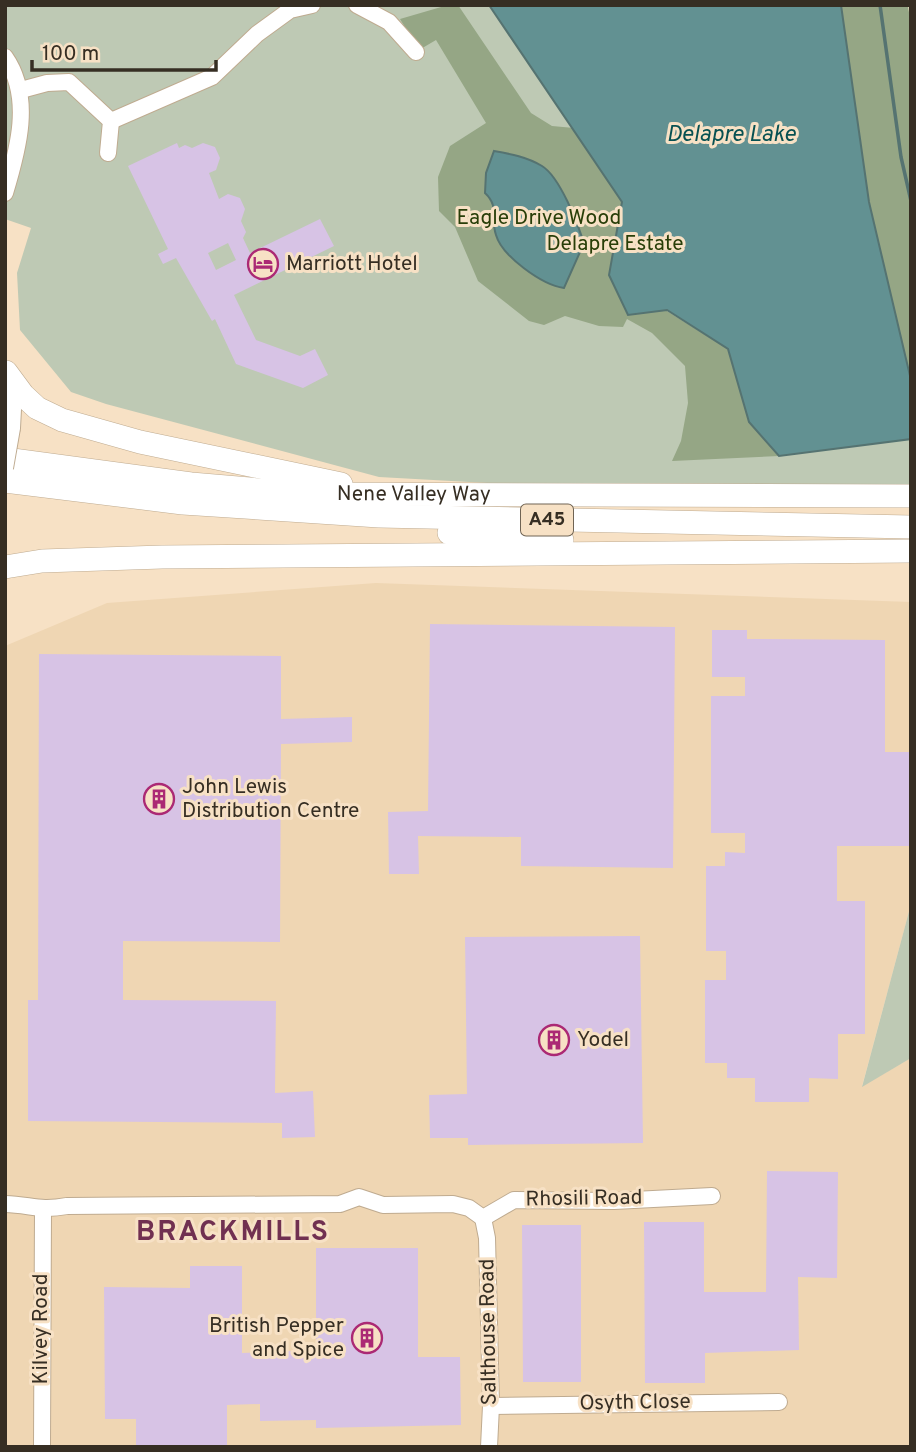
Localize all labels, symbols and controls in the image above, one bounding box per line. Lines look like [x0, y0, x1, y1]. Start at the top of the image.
scale bar [32, 28, 215, 72]
text: 100 m [42, 41, 99, 68]
water label: Delapre Lake [666, 121, 797, 150]
park label: Eagle Drive Wood [457, 205, 621, 232]
park label: Delapre Estate [546, 231, 684, 258]
hotel icon: Marriott Hotel [246, 247, 280, 281]
place label: Marriott Hotel [286, 251, 418, 278]
street label: Nene Valley Way [337, 481, 491, 508]
road number: A45 [521, 505, 573, 536]
place label: John Lewis Distribution Centre [182, 774, 359, 825]
building icon: John Lewis Distribution Centre [142, 782, 176, 816]
building icon: Yodel [537, 1023, 571, 1057]
place label: Yodel [577, 1027, 629, 1054]
street label: Rhosili Road [525, 1184, 643, 1214]
district label: BRACKMILLS [136, 1215, 330, 1251]
street label: Salthouse Road [474, 1258, 504, 1406]
street label: Kilvey Road [28, 1274, 55, 1384]
place label: British Pepper and Spice [209, 1313, 344, 1364]
building icon: British Pepper and Spice [350, 1321, 384, 1355]
street label: Osyth Close [579, 1389, 691, 1417]

